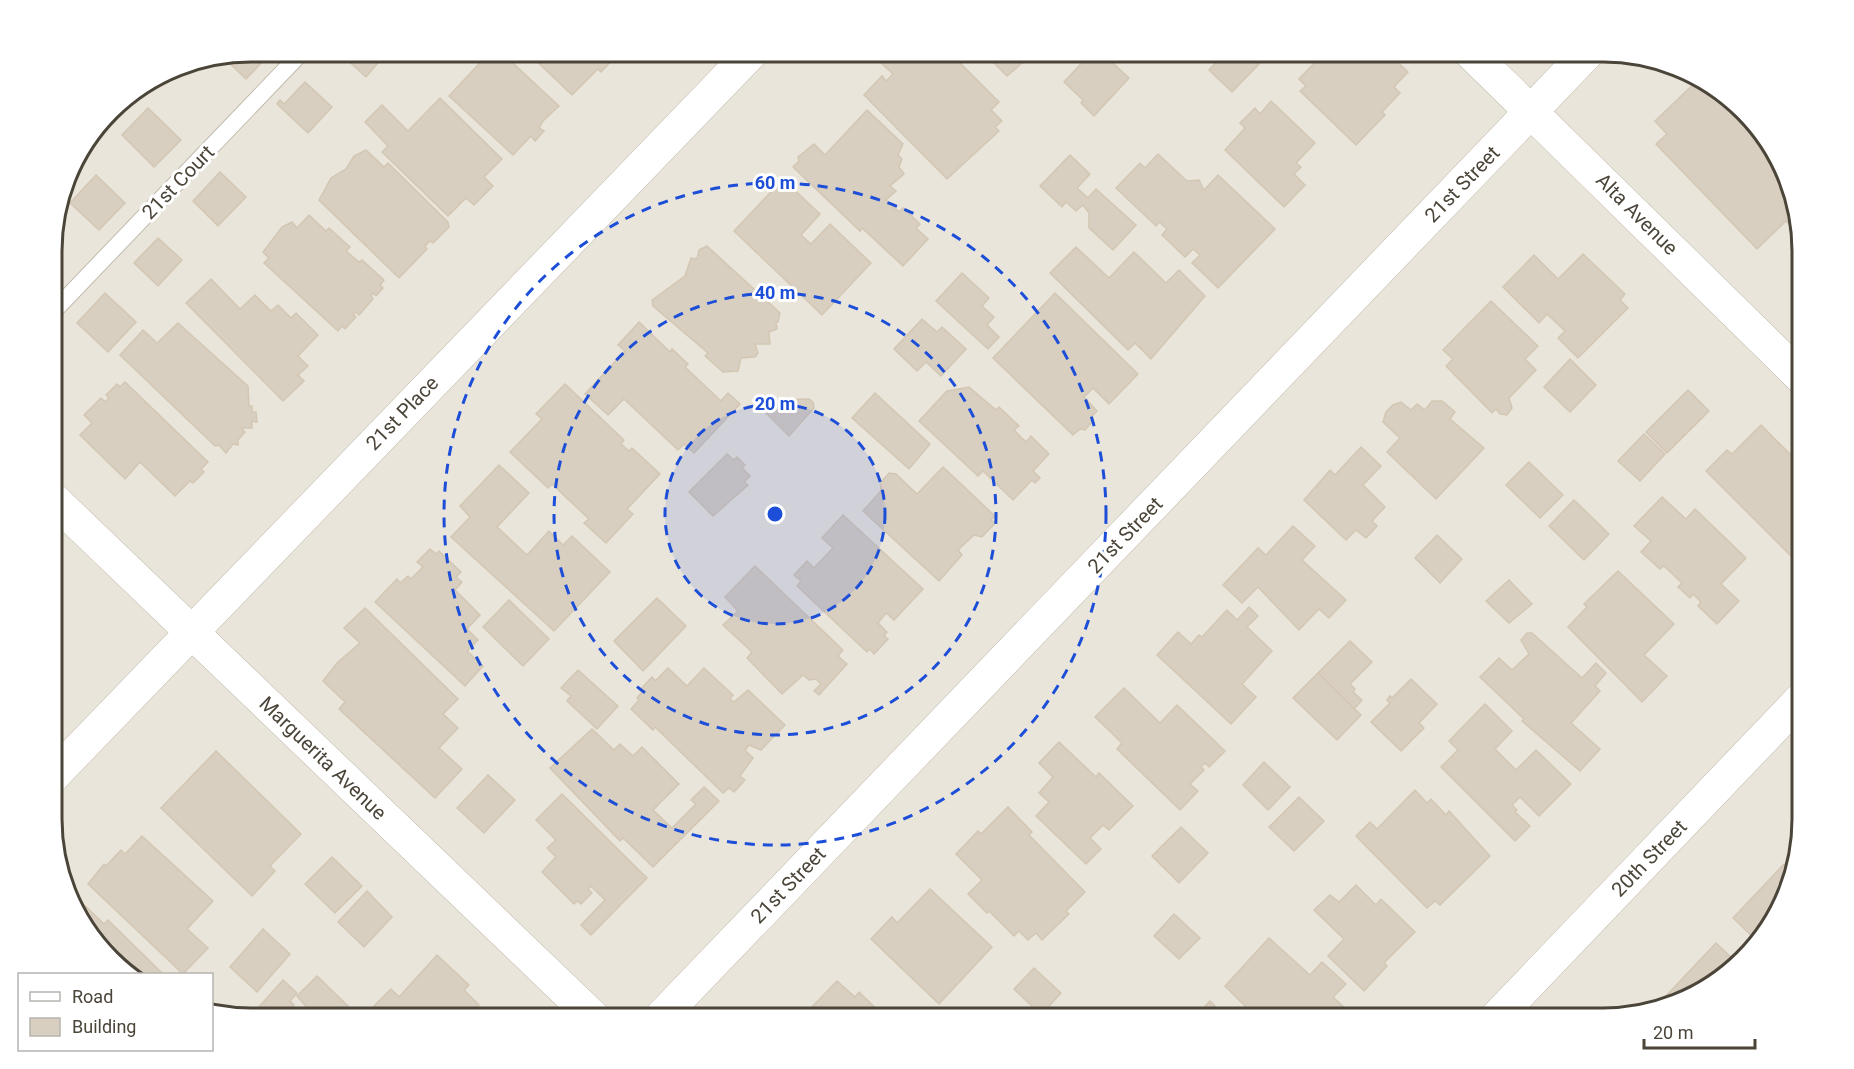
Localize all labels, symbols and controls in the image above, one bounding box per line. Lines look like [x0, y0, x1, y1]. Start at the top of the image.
street label: 21st Court [137, 140, 219, 224]
street label: 21st Street [1420, 141, 1504, 227]
street label: Alta Avenue [1591, 168, 1683, 260]
text: 60 m [755, 172, 795, 193]
text: 40 m [755, 282, 795, 303]
street label: 21st Place [361, 371, 443, 455]
text: 20 m [755, 393, 795, 414]
street label: 21st Street [1083, 492, 1167, 578]
centre of rings [765, 504, 785, 524]
street label: Marguerita Avenue [255, 691, 391, 825]
street label: 20th Street [1606, 815, 1692, 901]
street label: 21st Street [746, 842, 830, 928]
legend [18, 973, 213, 1051]
text: Road [72, 986, 113, 1007]
scale bar [1644, 1012, 1755, 1050]
text: Building [72, 1016, 136, 1037]
text: 20 m [1653, 1022, 1693, 1043]

